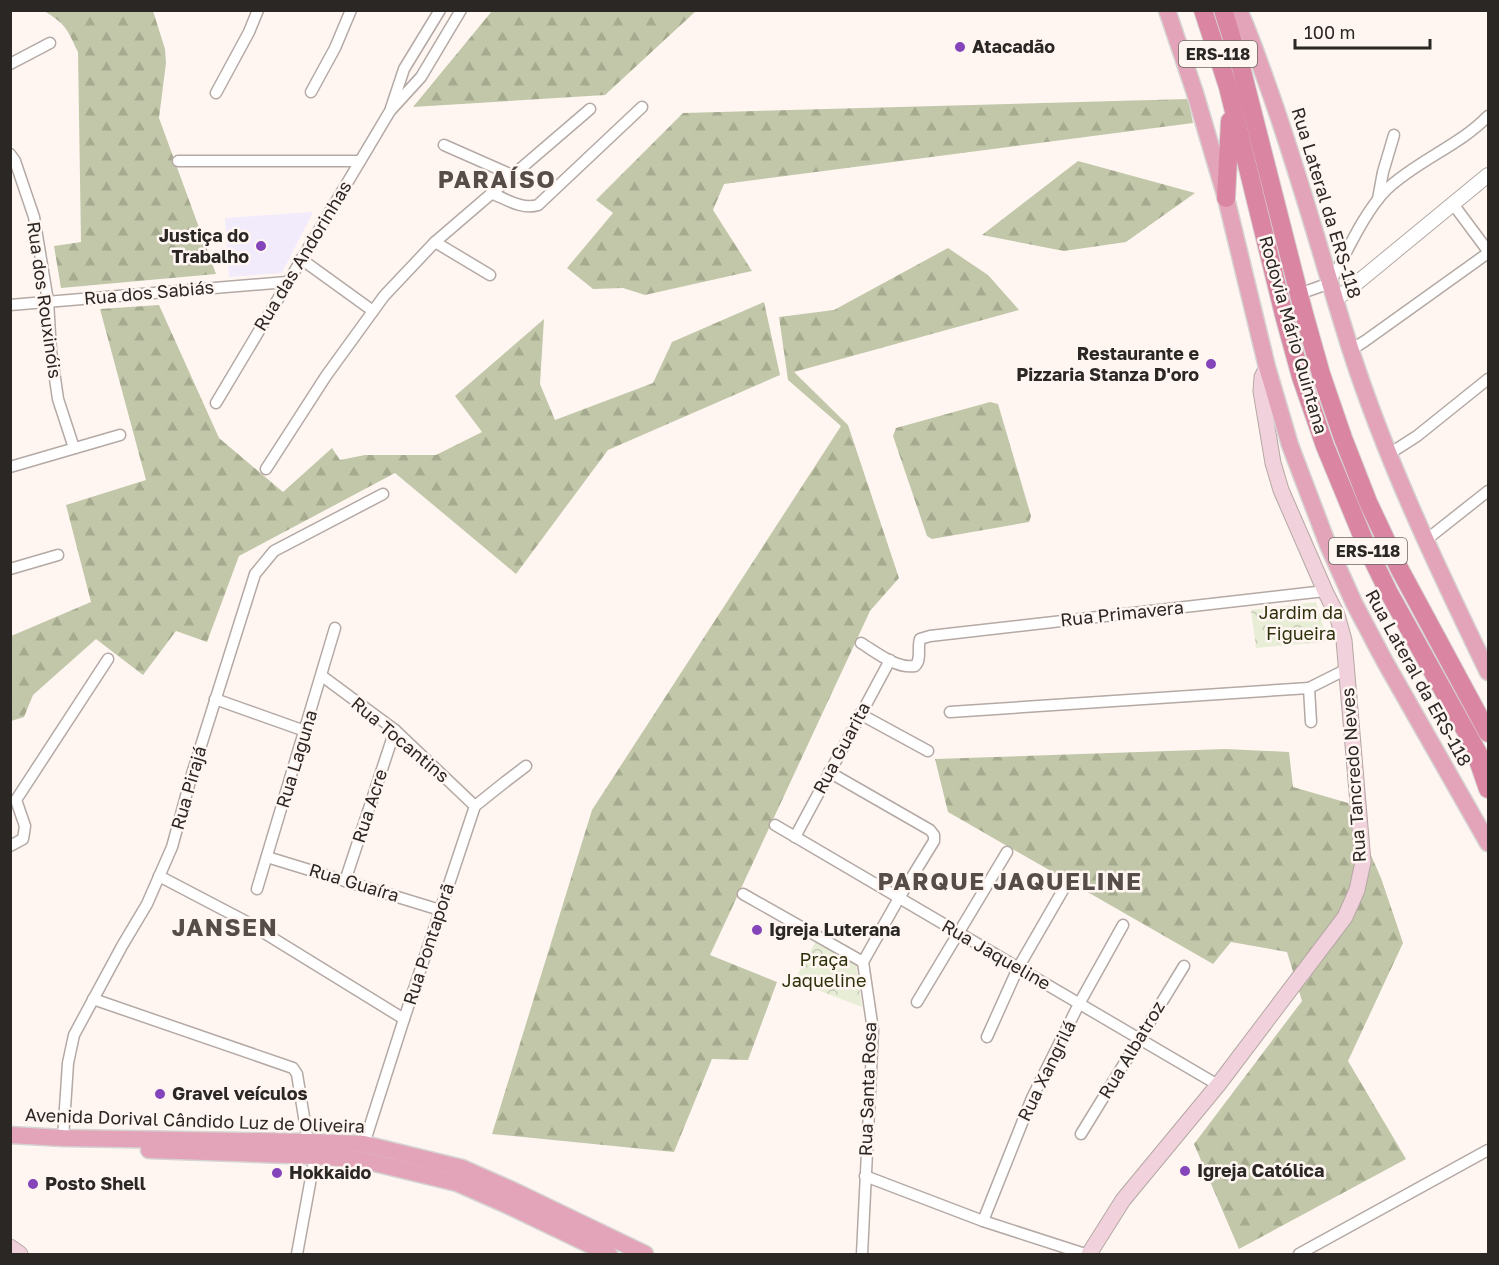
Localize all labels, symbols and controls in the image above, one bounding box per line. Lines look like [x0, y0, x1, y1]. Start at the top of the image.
scale bar [1295, 12, 1430, 50]
text: 100 m [1304, 21, 1355, 43]
place label: Atacadão [972, 35, 1055, 57]
marker: Atacadão [953, 40, 967, 54]
road number: ERS-118 [1179, 41, 1257, 67]
street label: Rua Lateral da ERS-118 [1287, 105, 1367, 301]
district label: PARAÍSO [438, 164, 556, 193]
street label: Rua das Andorinhas [249, 176, 356, 335]
street label: Rua dos Rouxinóis [23, 220, 67, 380]
place label: Justiça do Trabalho [159, 224, 249, 267]
street label: Rodovia Mário Quintana [1255, 233, 1333, 436]
marker: Justiça do Trabalho [254, 239, 268, 253]
street label: Rua dos Sabiás [83, 275, 215, 309]
place label: Restaurante e Pizzaria Stanza D'oro [1016, 342, 1199, 385]
marker: Restaurante e Pizzaria Stanza D'oro [1204, 357, 1218, 371]
road number: ERS-118 [1329, 538, 1407, 564]
street label: Rua Lateral da ERS-118 [1361, 585, 1477, 770]
street label: Rua Primavera [1059, 596, 1185, 630]
park label: Jardim da Figueira [1259, 601, 1343, 644]
street label: Rua Tancredo Neves [1336, 687, 1370, 863]
street label: Rua Tocantins [347, 692, 454, 787]
street label: Rua Guarita [808, 698, 874, 797]
street label: Rua Laguna [271, 707, 321, 810]
street label: Rua Pirajá [166, 743, 210, 832]
street label: Rua Acre [347, 766, 391, 845]
street label: Rua Guaíra [307, 858, 402, 906]
district label: PARQUE JAQUELINE [878, 866, 1142, 895]
street label: Rua Pontaporã [398, 880, 458, 1007]
district label: JANSEN [172, 912, 278, 941]
street label: Rua Jaqueline [938, 914, 1055, 994]
place label: Igreja Luterana [769, 918, 901, 940]
marker: Igreja Luterana [750, 923, 764, 937]
park label: Praça Jaqueline [782, 948, 866, 991]
street label: Rua Albatroz [1093, 997, 1169, 1102]
street label: Rua Xangrilá [1012, 1017, 1080, 1124]
street label: Rua Santa Rosa [854, 1021, 880, 1157]
place label: Gravel veículos [172, 1082, 308, 1104]
marker: Gravel veículos [153, 1087, 167, 1101]
street label: Avenida Dorival Cândido Luz de Oliveira [25, 1103, 365, 1137]
place label: Igreja Católica [1197, 1159, 1324, 1181]
place label: Hokkaido [289, 1161, 372, 1183]
marker: Igreja Católica [1178, 1164, 1192, 1178]
marker: Hokkaido [270, 1166, 284, 1180]
place label: Posto Shell [45, 1172, 146, 1194]
marker: Posto Shell [26, 1177, 40, 1191]

